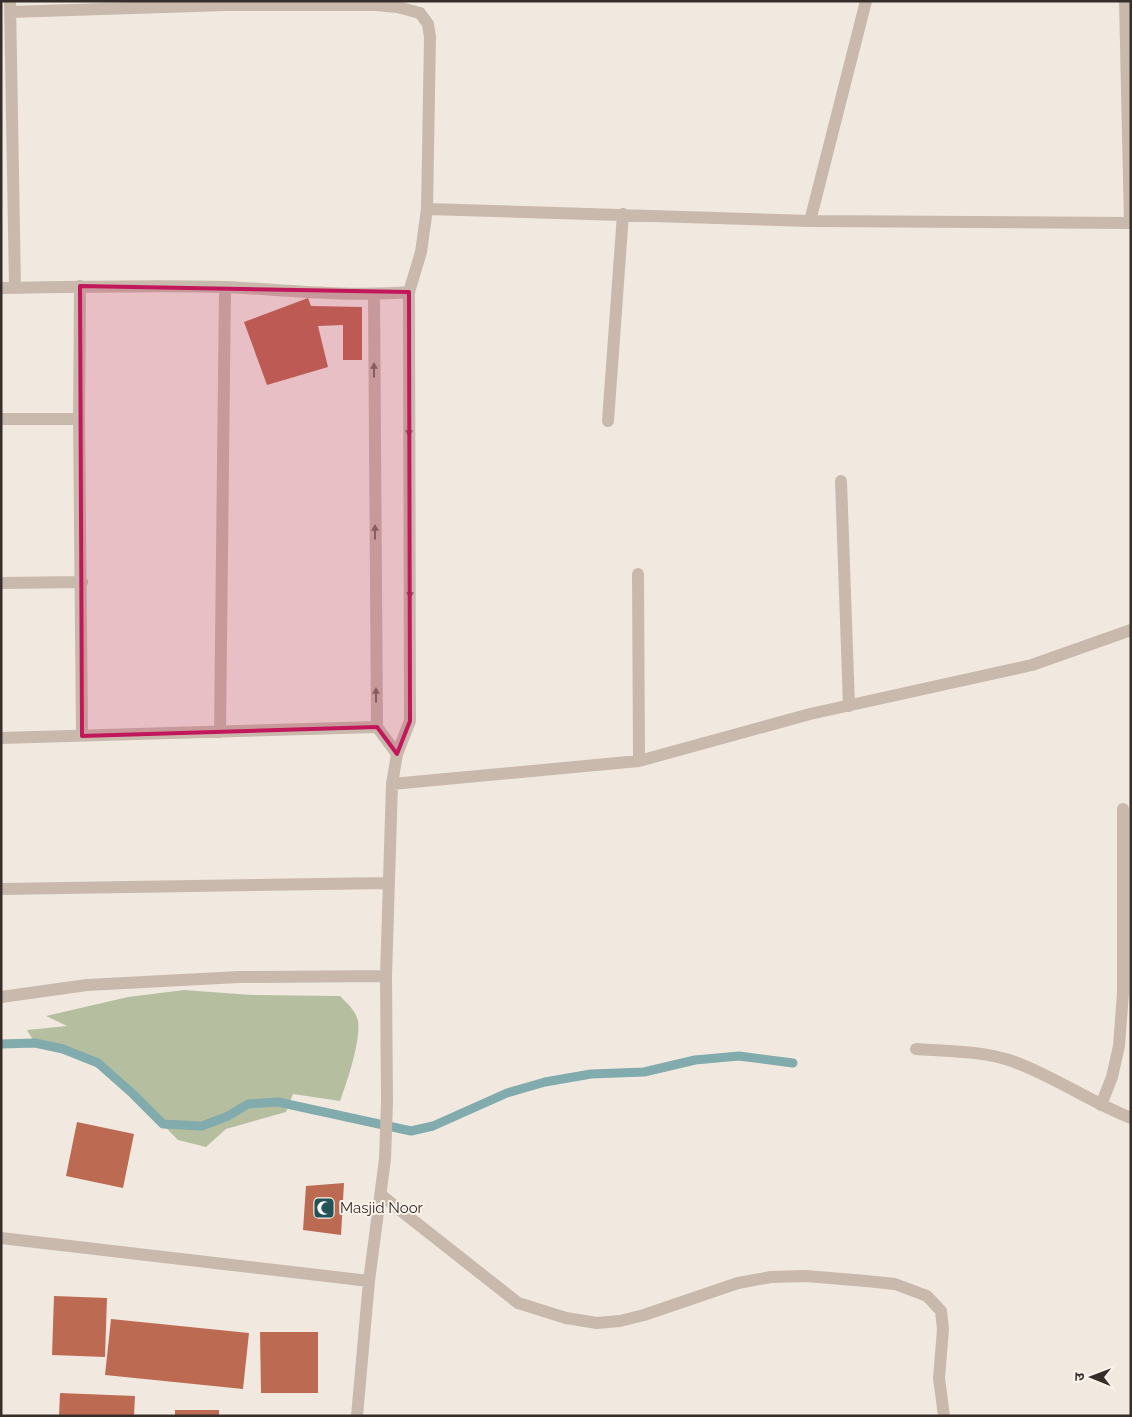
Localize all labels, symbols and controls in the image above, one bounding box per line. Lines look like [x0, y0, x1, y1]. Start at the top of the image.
one-way arrow [370, 361, 378, 377]
one-way arrow [406, 421, 414, 437]
one-way arrow [371, 524, 379, 540]
one-way arrow [406, 583, 414, 599]
one-way arrow [372, 686, 380, 702]
mosque icon: Masjid Noor [312, 1196, 336, 1220]
place label: Masjid Noor [340, 1199, 424, 1217]
north arrow [1067, 1352, 1117, 1402]
text: उ [1071, 1372, 1087, 1381]

